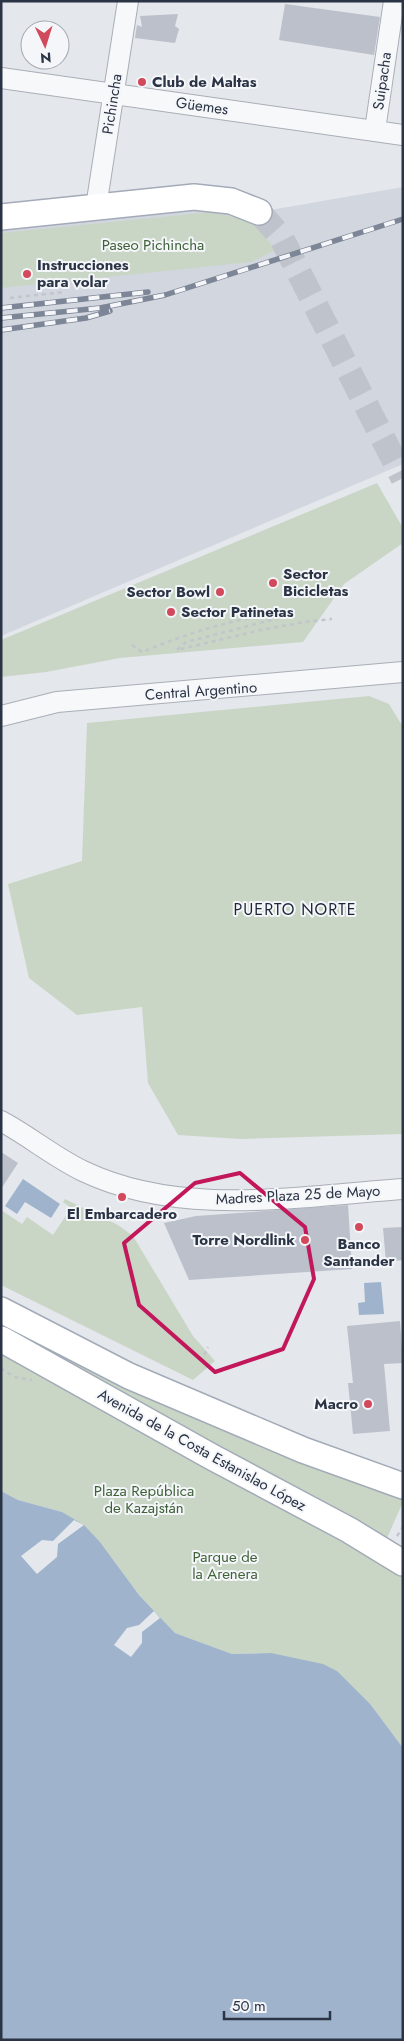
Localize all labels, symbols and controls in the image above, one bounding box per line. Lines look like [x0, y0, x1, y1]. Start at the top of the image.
north arrow [20, 20, 70, 70]
text: N [40, 48, 52, 68]
street label: Suipacha [367, 51, 397, 111]
place label: Club de Maltas [152, 71, 257, 93]
street label: Pichincha [96, 72, 128, 136]
marker: Club de Maltas [136, 76, 148, 88]
street label: Güemes [174, 91, 230, 121]
park label: Paseo Pichincha [102, 234, 204, 256]
place label: Instrucciones para volar [37, 254, 129, 293]
marker: Instrucciones para volar [21, 268, 33, 280]
place label: Sector Bicicletas [283, 563, 349, 602]
marker: Sector Bicicletas [267, 577, 279, 589]
place label: Sector Bowl [126, 581, 210, 603]
marker: Sector Bowl [214, 586, 226, 598]
place label: Sector Patinetas [181, 601, 294, 623]
marker: Sector Patinetas [165, 606, 177, 618]
street label: Central Argentino [144, 676, 258, 706]
district label: PUERTO NORTE [234, 898, 356, 921]
street label: Madres Plaza 25 de Mayo [215, 1180, 381, 1210]
marker: El Embarcadero [116, 1191, 128, 1203]
place label: El Embarcadero [67, 1203, 177, 1225]
marker: Banco Santander [353, 1221, 365, 1233]
place label: Torre Nordlink [192, 1229, 295, 1251]
place label: Banco Santander [323, 1233, 396, 1272]
marker: Torre Nordlink [299, 1234, 311, 1246]
street label: Avenida de la Costa Estanislao López [94, 1383, 310, 1517]
place label: Macro [314, 1393, 358, 1415]
marker: Macro [362, 1398, 374, 1410]
park label: Plaza República de Kazajstán [94, 1480, 194, 1519]
park label: Parque de la Arenera [192, 1546, 258, 1585]
scale bar [224, 1988, 330, 2020]
text: 50 m [232, 1995, 266, 2017]

